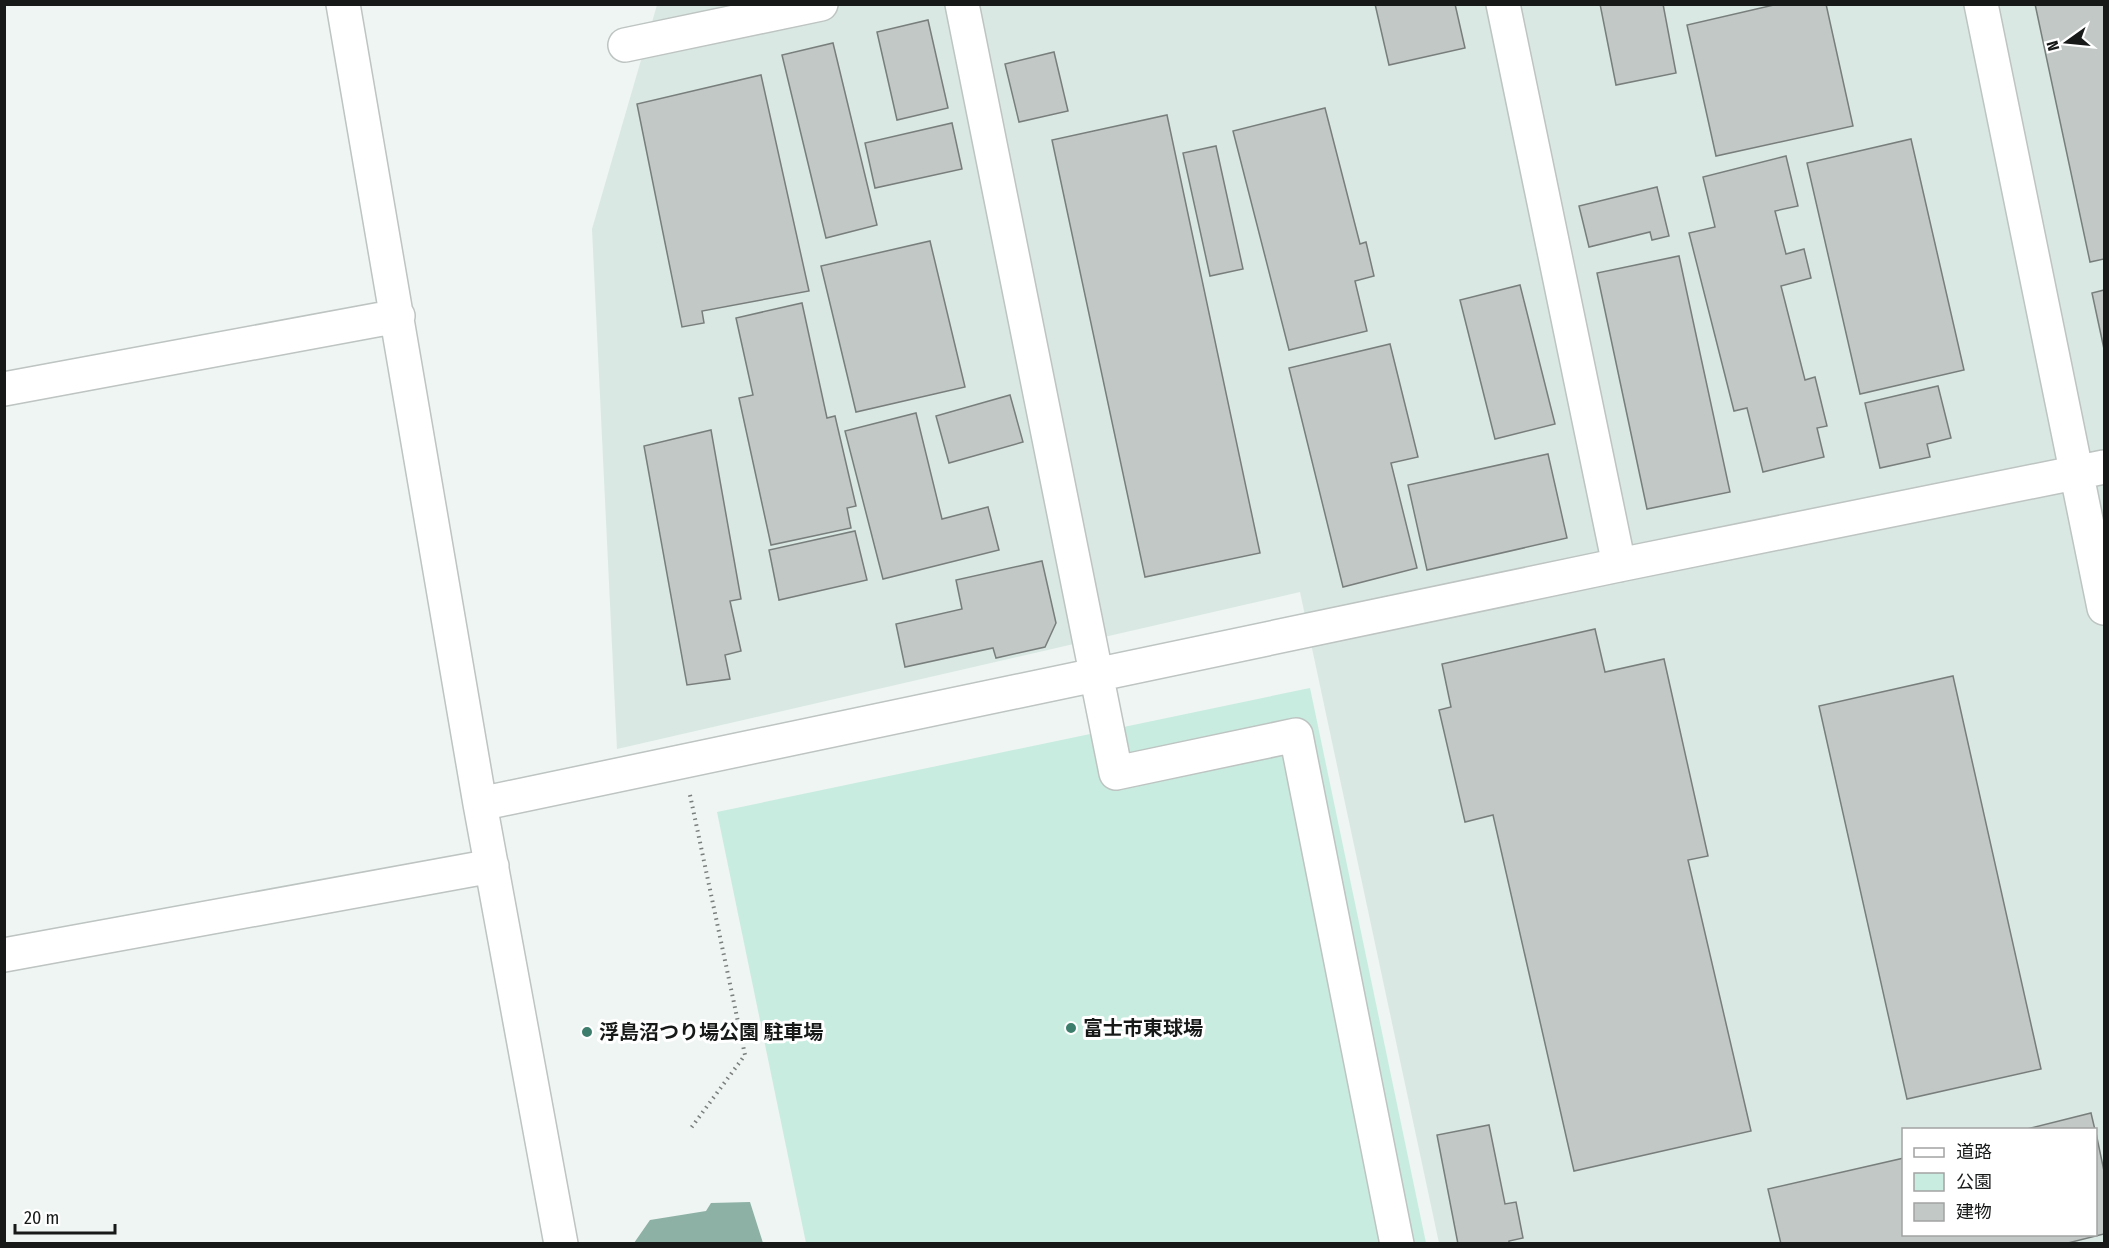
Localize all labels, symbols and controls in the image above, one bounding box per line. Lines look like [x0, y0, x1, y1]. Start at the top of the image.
north arrow [2037, 12, 2097, 72]
text: N [2043, 39, 2063, 53]
place label: 富士市東球場 [1083, 1016, 1203, 1040]
place label: 浮島沼つり場公園 駐車場 [599, 1020, 823, 1044]
marker: 富士市東球場 [1064, 1021, 1078, 1035]
marker: 浮島沼つり場公園 駐車場 [580, 1025, 594, 1039]
legend [1902, 1128, 2097, 1236]
text: 道路 [1956, 1141, 1992, 1163]
text: 公園 [1956, 1171, 1992, 1193]
scale bar [15, 1197, 116, 1235]
text: 建物 [1956, 1201, 1992, 1223]
text: 20 m [24, 1207, 59, 1229]

